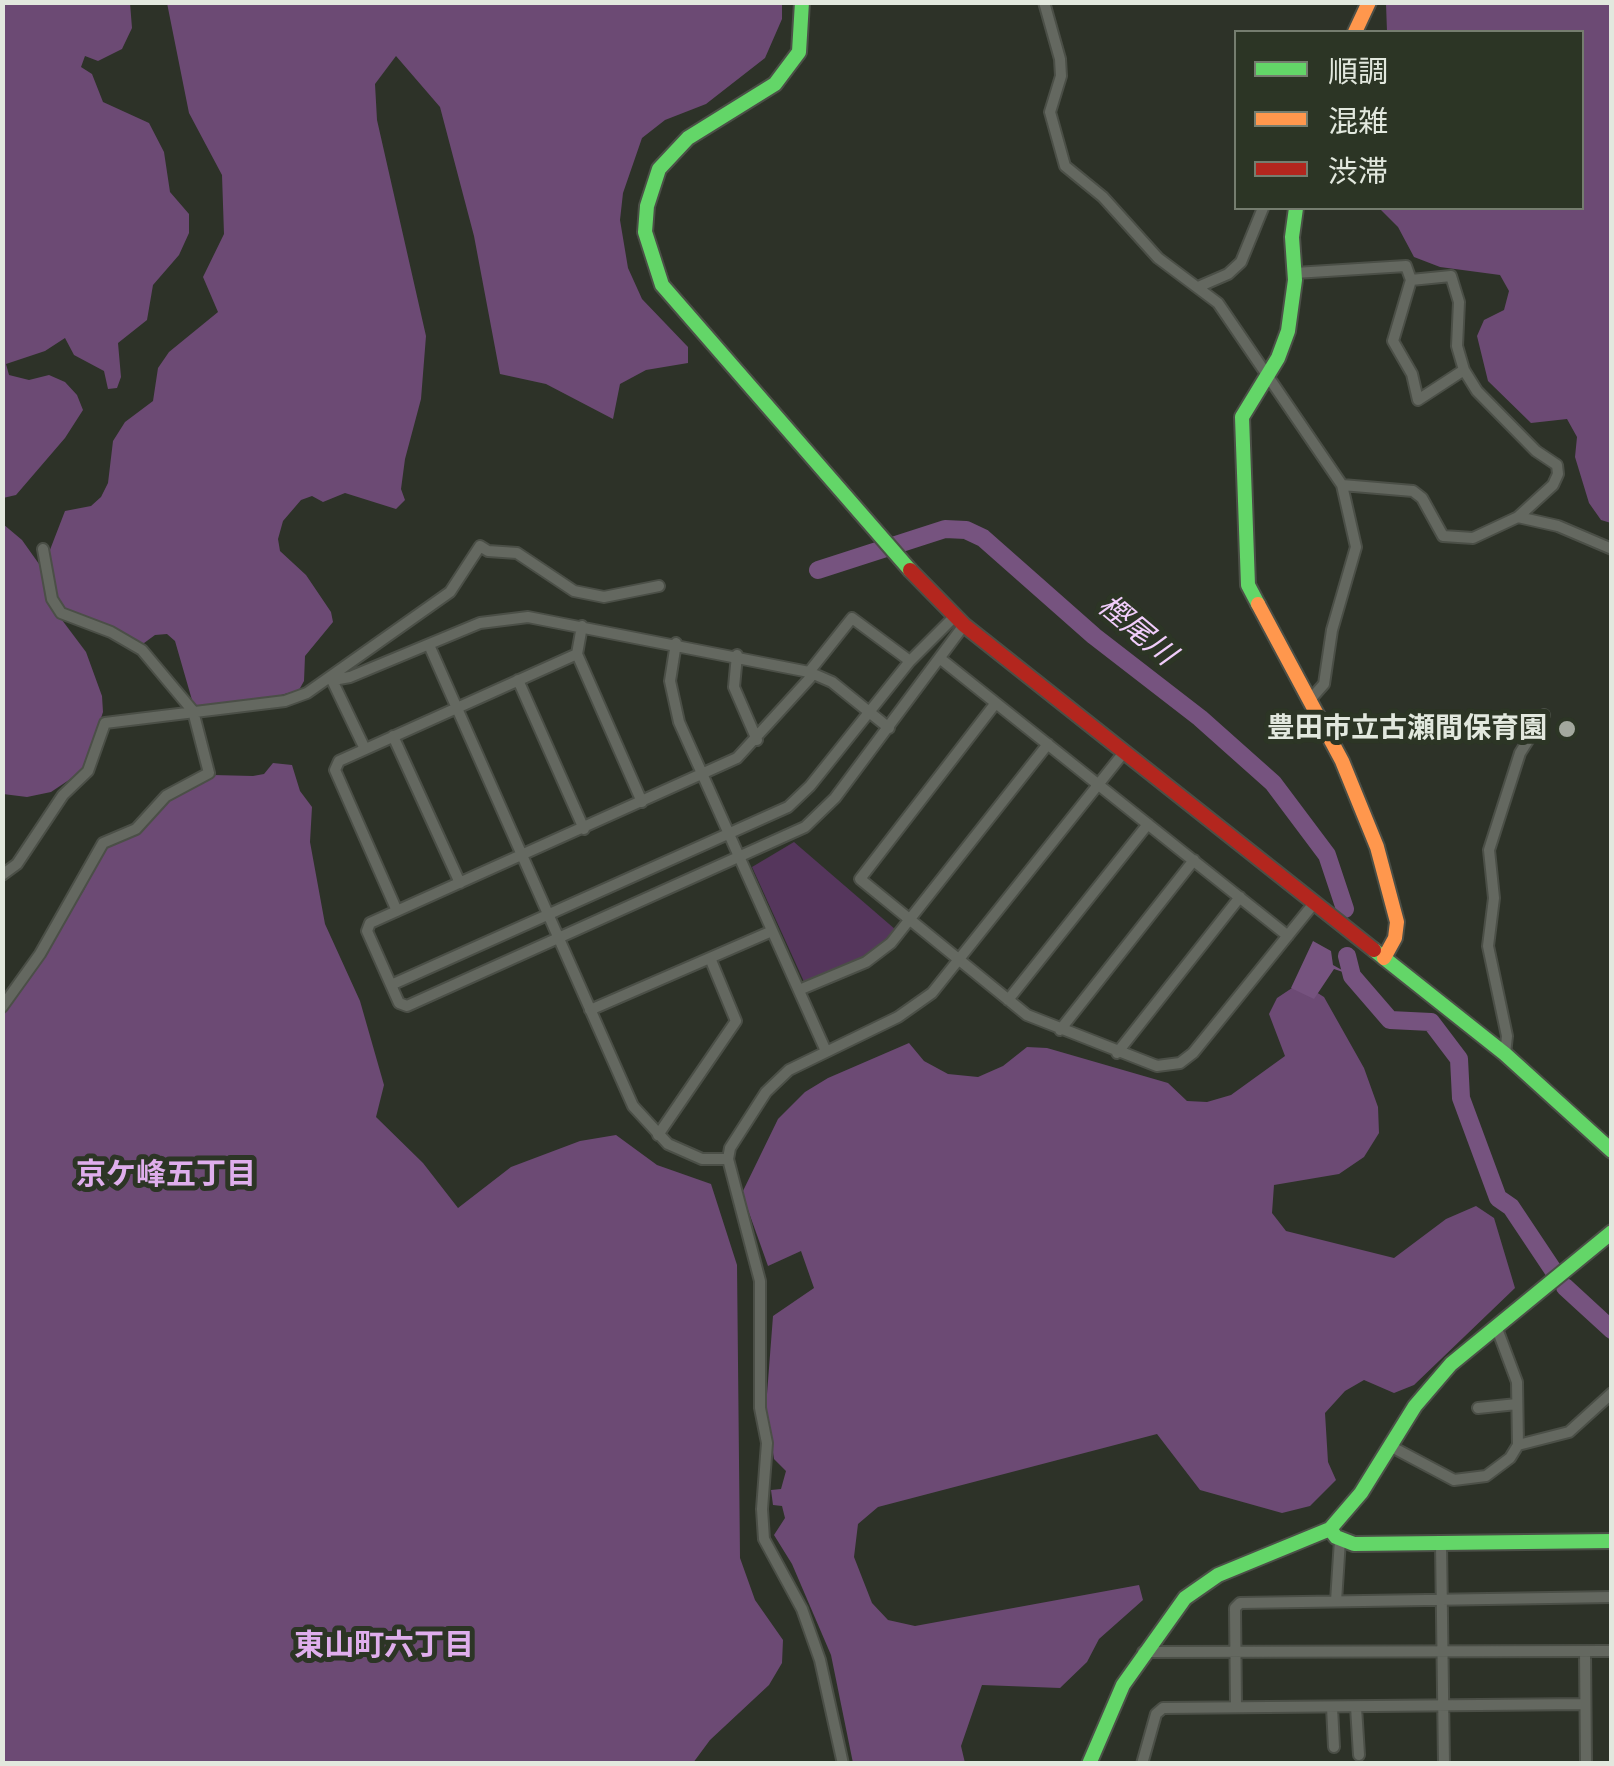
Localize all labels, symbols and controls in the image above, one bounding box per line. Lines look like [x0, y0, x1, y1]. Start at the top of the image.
legend [1234, 30, 1584, 210]
text: 順調 [1328, 55, 1388, 88]
text: 混雑 [1328, 105, 1388, 138]
text: 渋滞 [1328, 155, 1388, 188]
water label: 樫尾川 [1090, 588, 1182, 674]
place label: 豊田市立古瀬間保育園 [1267, 712, 1547, 746]
marker: 豊田市立古瀬間保育園 [1556, 718, 1578, 740]
district label: 京ケ峰五丁目 [76, 1158, 256, 1194]
district label: 東山町六丁目 [294, 1629, 474, 1665]

